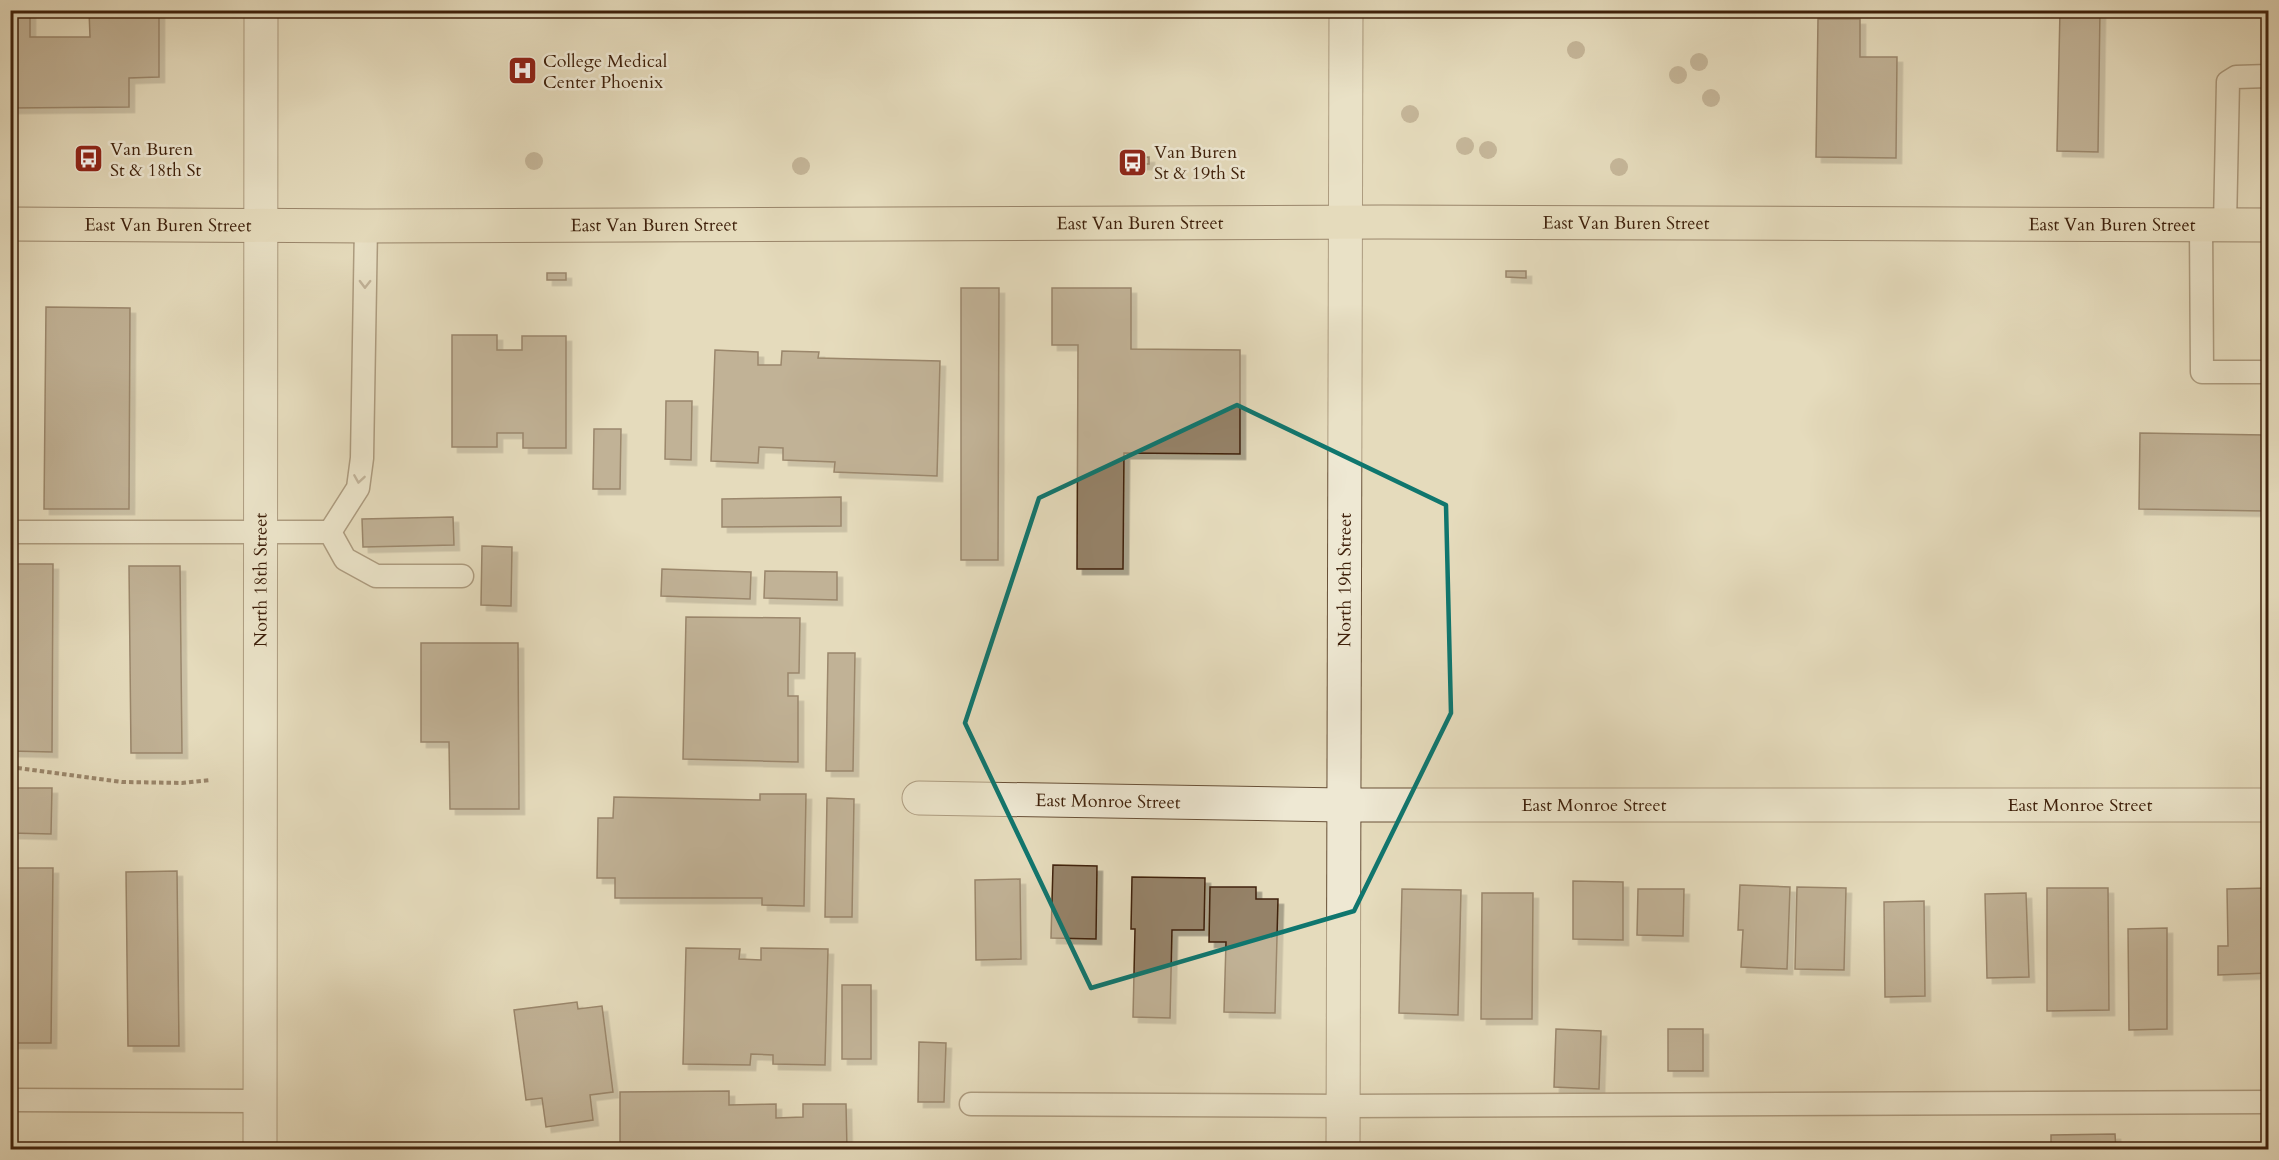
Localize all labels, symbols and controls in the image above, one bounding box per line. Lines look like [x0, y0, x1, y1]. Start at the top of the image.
place label: College Medical Center Phoenix [543, 49, 668, 95]
hospital icon: College Medical Center Phoenix [506, 55, 538, 87]
place label: Van Buren St & 18th St [110, 137, 202, 183]
place label: Van Buren St & 19th St [1154, 140, 1246, 186]
bus stop icon: Van Buren St & 18th St [73, 143, 105, 175]
bus stop icon: Van Buren St & 19th St [1117, 146, 1149, 178]
street label: East Van Buren Street [1057, 211, 1224, 236]
street label: East Van Buren Street [1543, 211, 1710, 236]
street label: East Van Buren Street [84, 212, 252, 238]
street label: East Van Buren Street [2029, 212, 2196, 238]
street label: East Van Buren Street [571, 213, 738, 238]
one-way arrow [359, 280, 371, 289]
one-way arrow [354, 474, 366, 484]
street label: North 19th Street [1332, 512, 1358, 647]
street label: North 18th Street [248, 513, 274, 647]
street label: East Monroe Street [1035, 788, 1181, 815]
street label: East Monroe Street [1521, 793, 1667, 818]
street label: East Monroe Street [2007, 793, 2153, 818]

